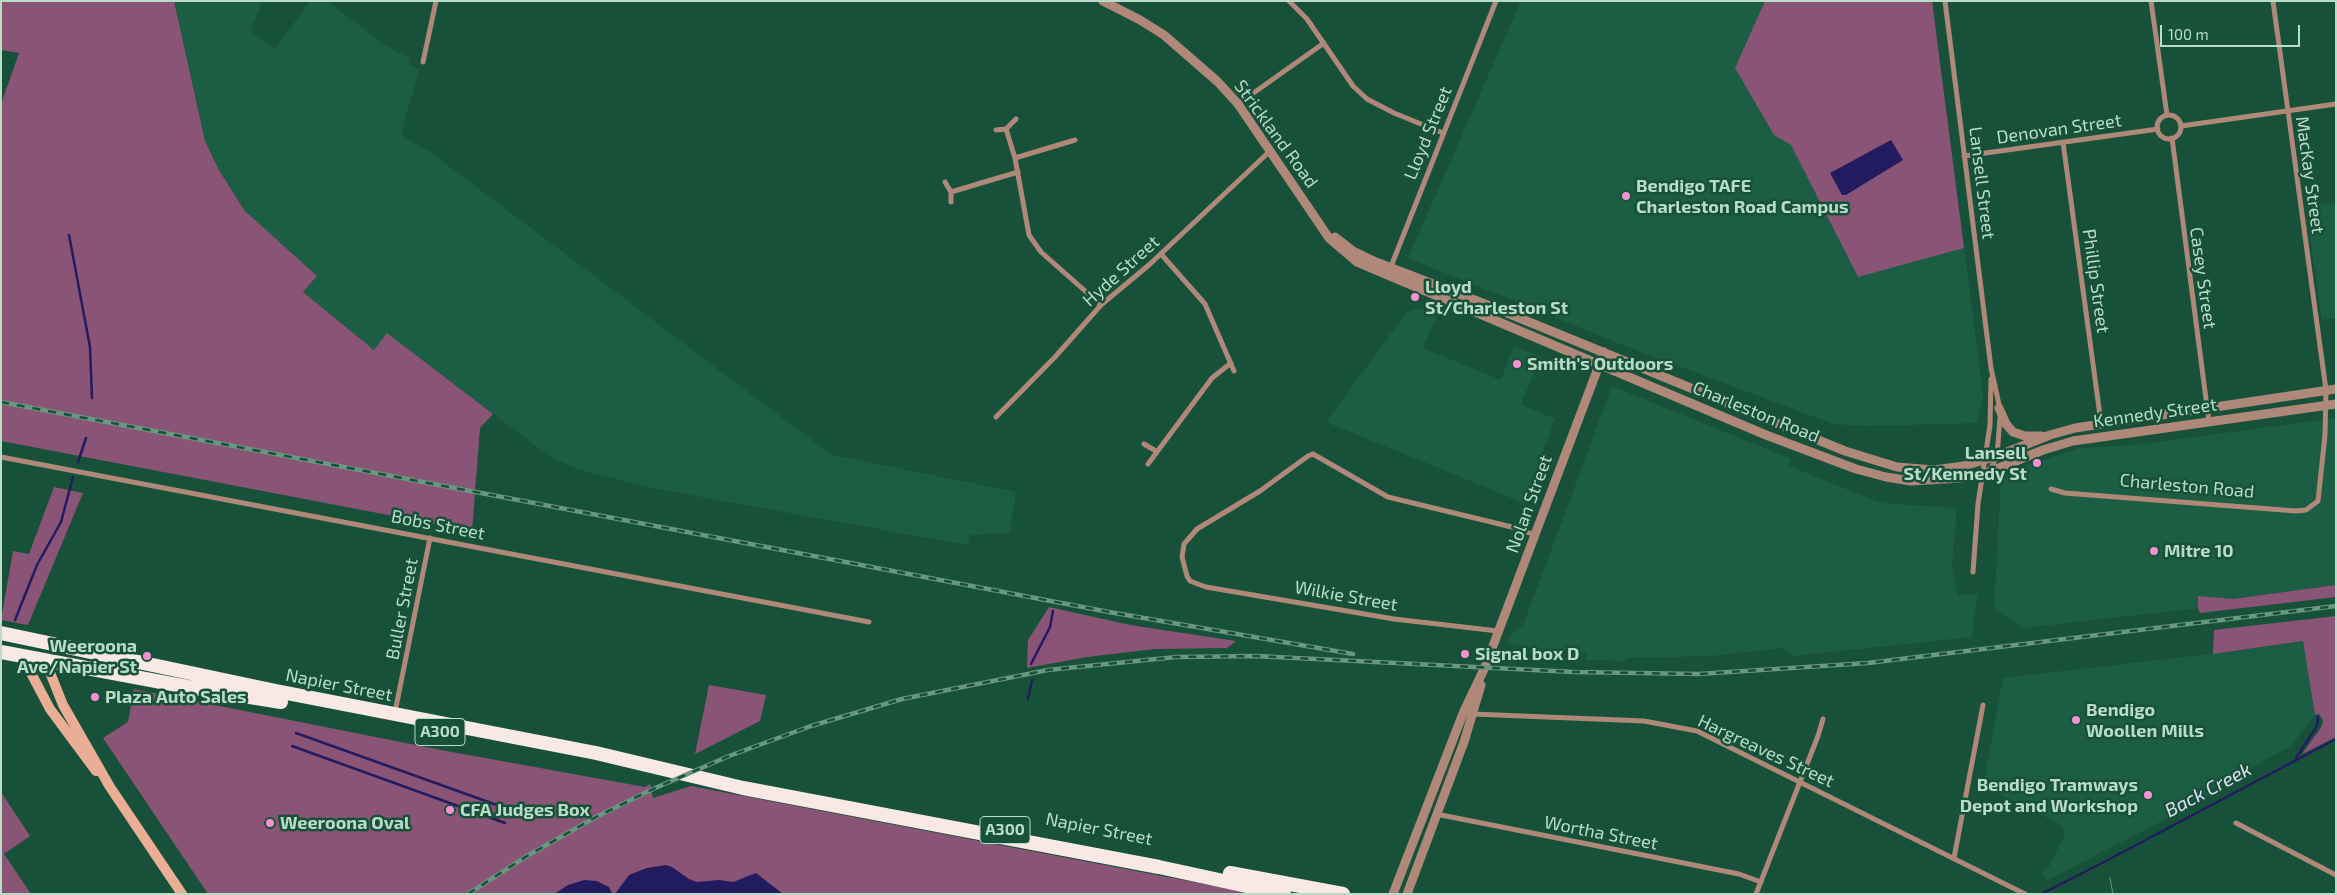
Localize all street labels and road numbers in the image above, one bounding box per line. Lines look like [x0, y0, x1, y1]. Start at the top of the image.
street label: Strickland Road [1230, 76, 1322, 192]
street label: Lloyd Street [1400, 83, 1456, 183]
street label: Denovan Street [1995, 110, 2123, 148]
street label: MacKay Street [2291, 115, 2329, 235]
street label: Lansell Street [1964, 126, 2000, 240]
street label: Casey Street [2185, 226, 2221, 330]
street label: Phillip Street [2078, 227, 2114, 335]
street label: Hyde Street [1078, 231, 1164, 311]
street label: Charleston Road [1689, 377, 1823, 447]
street label: Kennedy Street [2092, 394, 2218, 432]
street label: Nolan Street [1501, 452, 1557, 556]
street label: Charleston Road [2119, 469, 2255, 503]
street label: Bobs Street [389, 505, 487, 545]
street label: Buller Street [382, 556, 422, 662]
street label: Wilkie Street [1293, 576, 1399, 616]
street label: Napier Street [284, 664, 394, 706]
street label: Hargreaves Street [1694, 710, 1838, 792]
road number: A300 [415, 719, 465, 746]
street label: Napier Street [1044, 808, 1154, 850]
street label: Wortha Street [1542, 811, 1660, 855]
road number: A300 [980, 816, 1030, 844]

